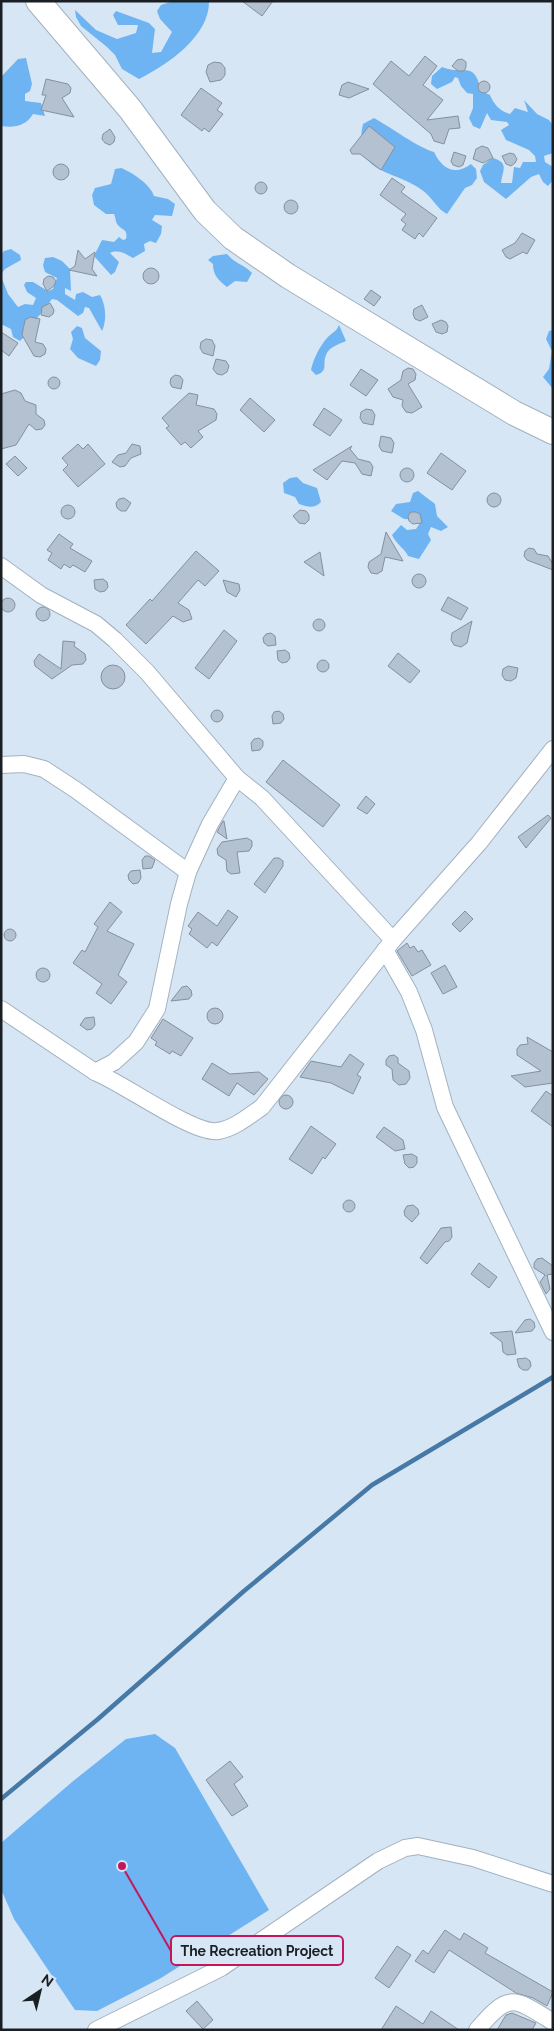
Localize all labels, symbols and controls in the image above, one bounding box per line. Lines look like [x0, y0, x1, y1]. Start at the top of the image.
callout: The Recreation Project [171, 1936, 343, 1965]
text: The Recreation Project [181, 1943, 334, 1959]
north arrow [15, 1966, 65, 2016]
text: N [38, 1971, 56, 1990]

